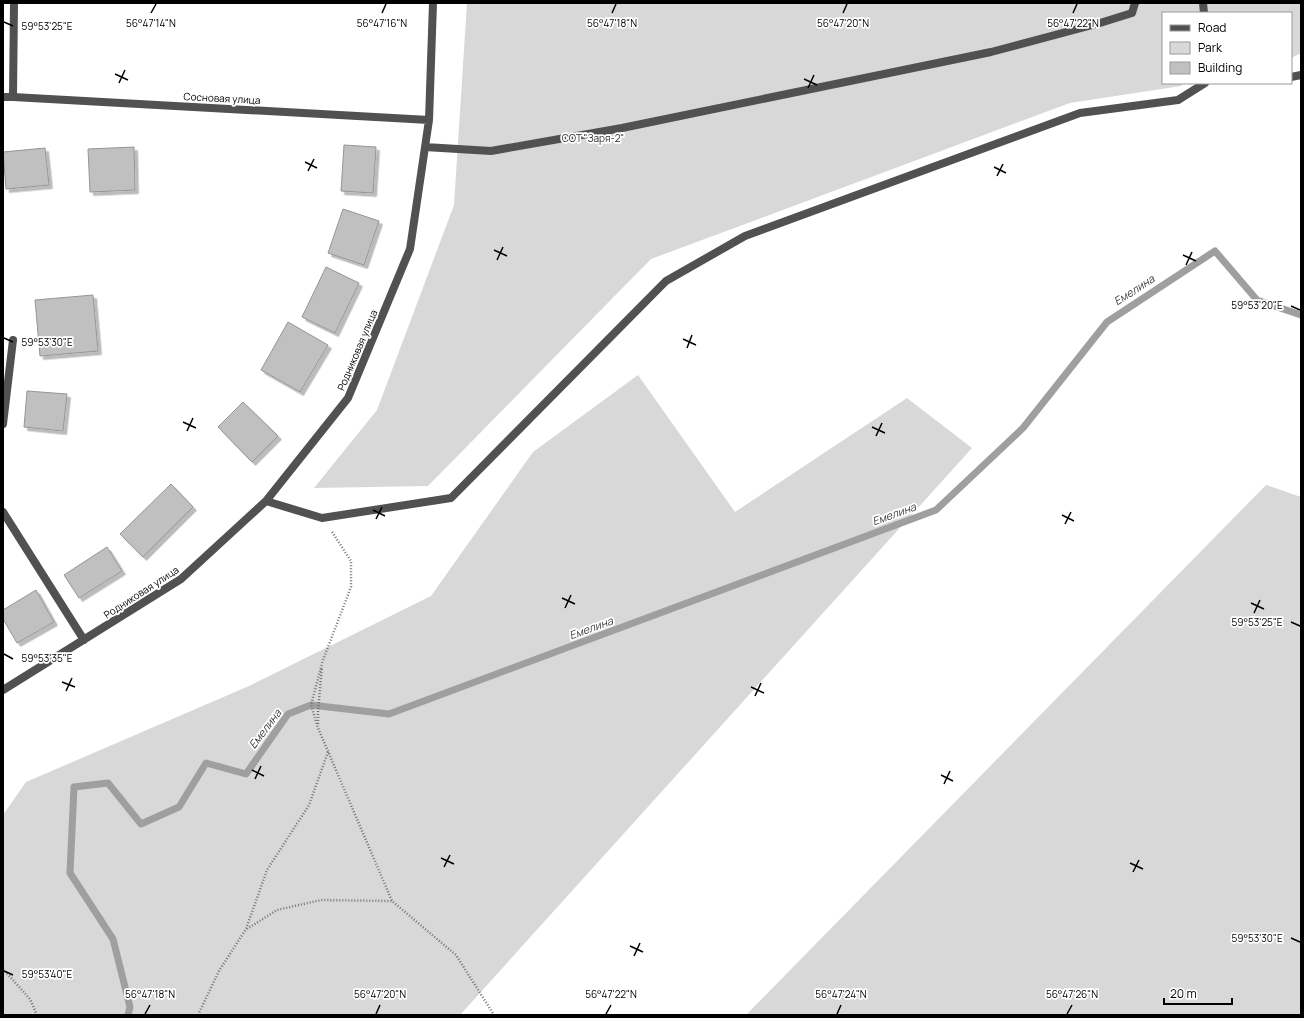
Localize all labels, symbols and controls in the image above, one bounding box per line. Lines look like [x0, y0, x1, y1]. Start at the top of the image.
legend [1162, 12, 1292, 84]
text: 56°47'14"N [126, 16, 176, 30]
text: 56°47'16"N [357, 16, 407, 30]
text: 56°47'18"N [587, 16, 637, 30]
text: 56°47'20"N [817, 16, 869, 30]
text: 56°47'22"N [1047, 16, 1099, 30]
text: 59°53'25"E [21, 19, 73, 33]
text: Road [1198, 19, 1226, 36]
text: Park [1198, 39, 1223, 56]
text: Building [1198, 59, 1242, 76]
street label: Сосновая улица [183, 89, 261, 107]
park label: СОТ "Заря-2" [562, 131, 624, 145]
water label: Емелина [1111, 270, 1158, 308]
text: 59°53'20"E [1231, 298, 1283, 312]
street label: Родниковая улица [334, 307, 380, 393]
text: 59°53'30"E [21, 335, 73, 349]
water label: Емелина [870, 498, 919, 528]
street label: Родниковая улица [101, 562, 181, 622]
water label: Емелина [567, 612, 616, 642]
text: 59°53'25"E [1231, 615, 1283, 629]
text: 59°53'35"E [22, 651, 73, 665]
water label: Емелина [245, 705, 285, 751]
text: 59°53'30"E [1231, 931, 1283, 945]
text: 59°53'40"E [22, 967, 72, 981]
scale bar [1164, 980, 1232, 1006]
text: 20 m [1170, 985, 1197, 1002]
text: 56°47'18"N [125, 987, 175, 1001]
text: 56°47'20"N [354, 987, 406, 1001]
text: 56°47'22"N [585, 987, 637, 1001]
text: 56°47'24"N [815, 987, 867, 1001]
text: 56°47'26"N [1046, 987, 1098, 1001]

